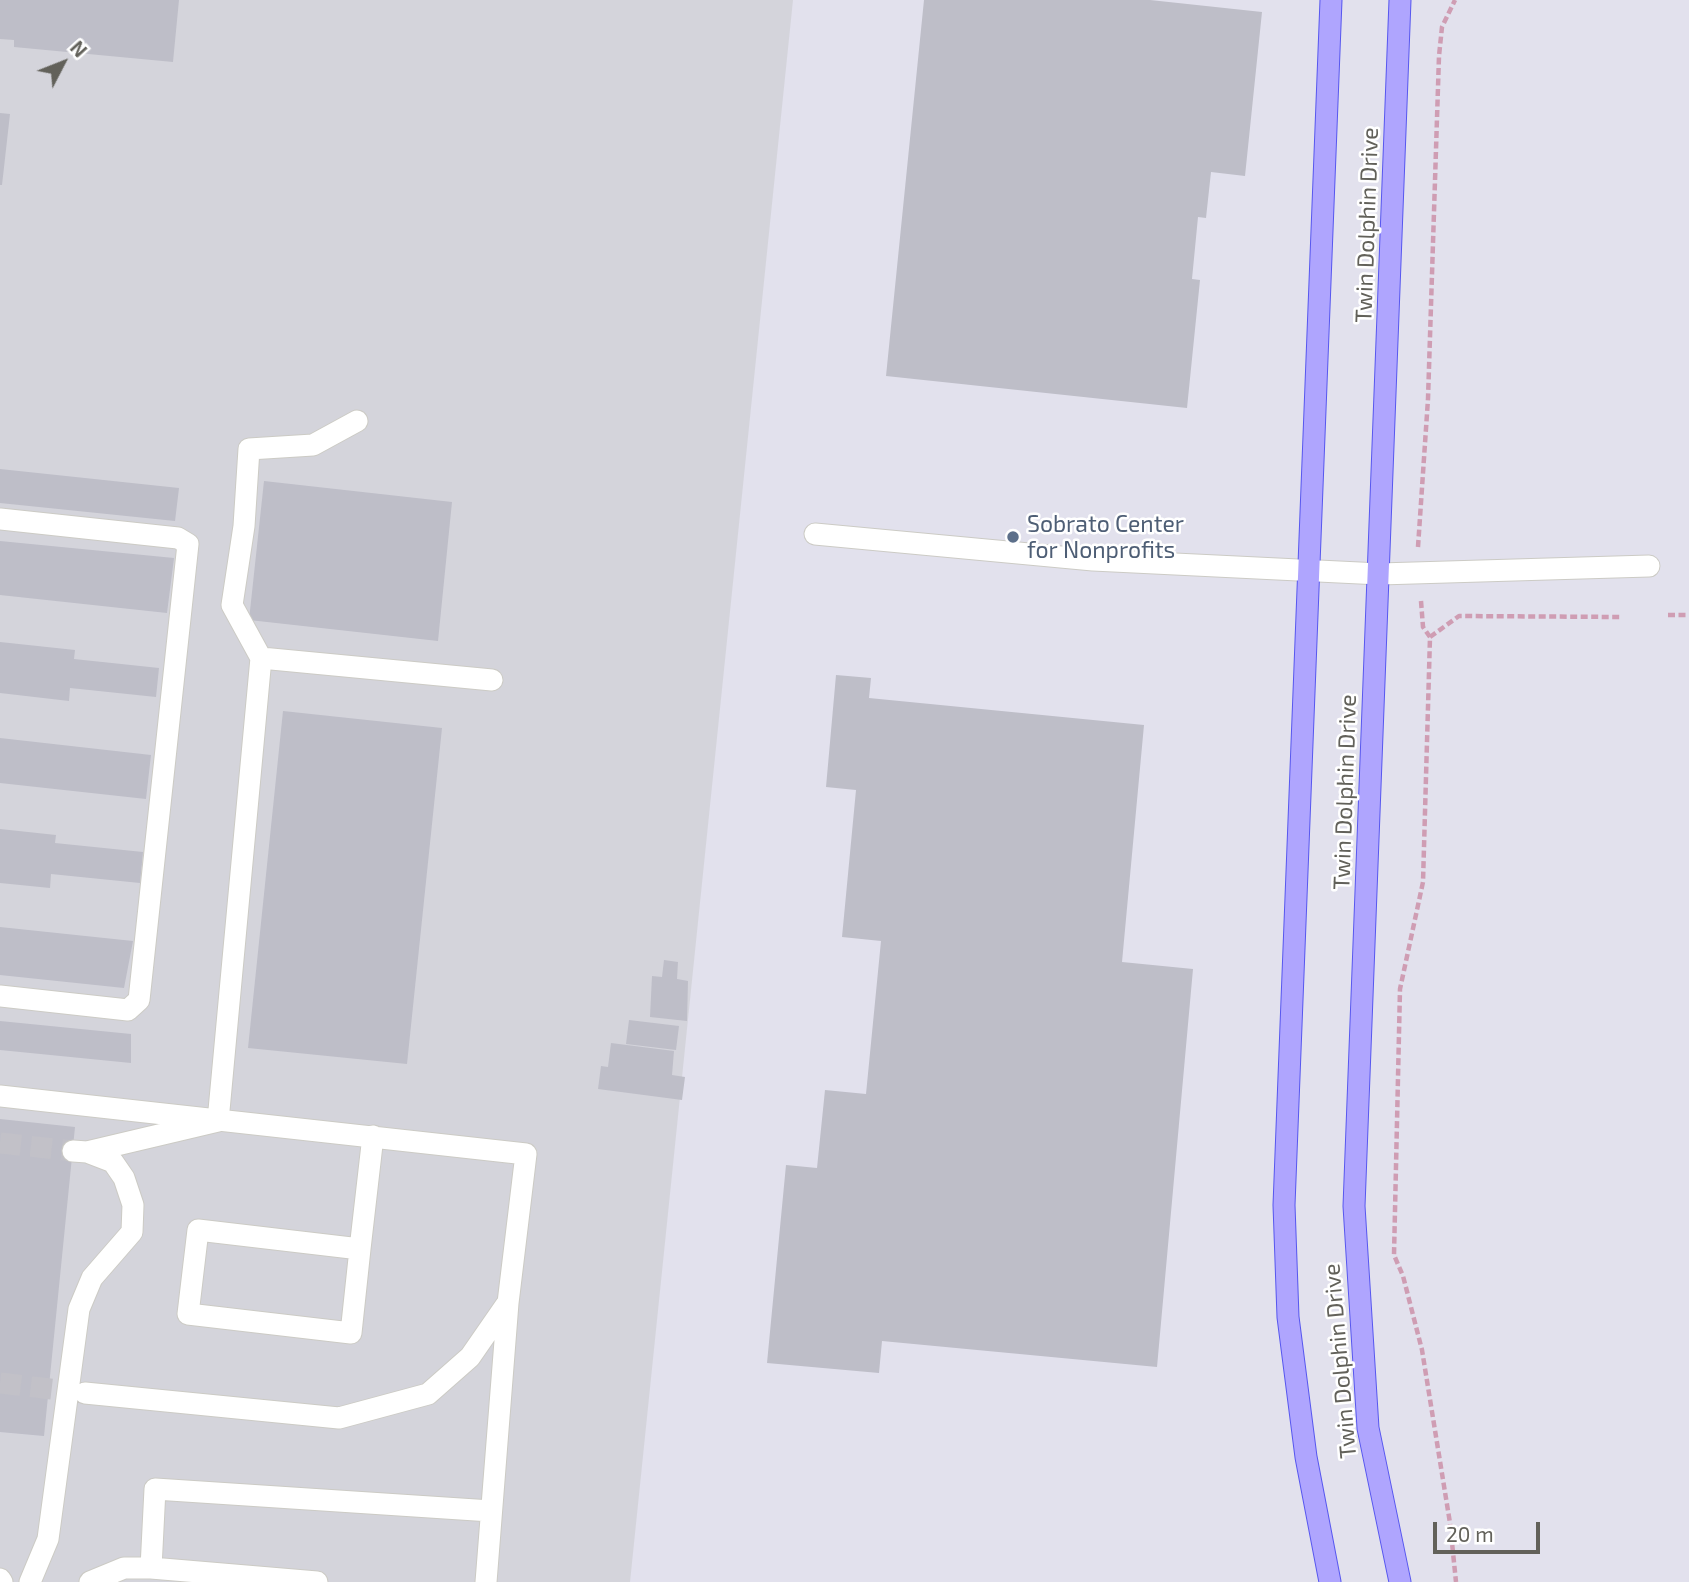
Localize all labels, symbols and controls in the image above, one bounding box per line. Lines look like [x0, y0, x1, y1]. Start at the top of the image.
north arrow [28, 28, 98, 98]
text: N [66, 36, 92, 61]
street label: Twin Dolphin Drive [1350, 127, 1384, 323]
place label: Sobrato Center for Nonprofits [1027, 510, 1184, 564]
marker: Sobrato Center for Nonprofits [1005, 529, 1021, 545]
street label: Twin Dolphin Drive [1328, 694, 1362, 890]
street label: Twin Dolphin Drive [1318, 1262, 1362, 1460]
scale bar [1437, 1508, 1544, 1552]
text: 20 m [1446, 1521, 1494, 1546]

